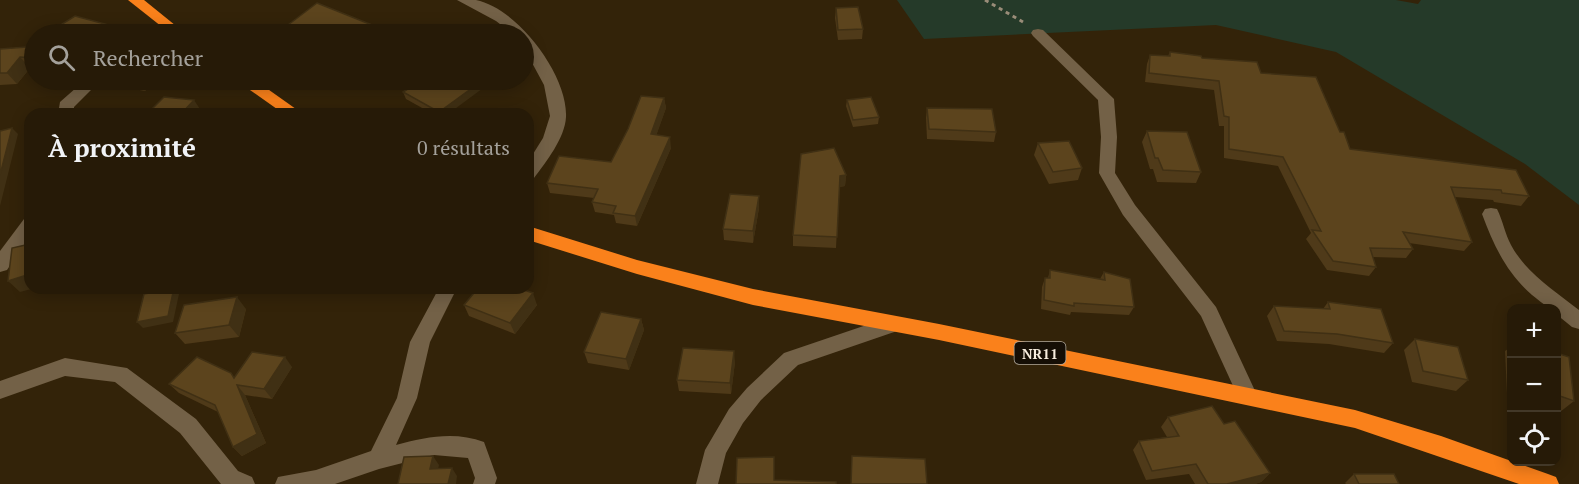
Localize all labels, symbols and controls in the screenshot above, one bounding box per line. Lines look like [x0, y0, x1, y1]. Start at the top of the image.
search box [24, 24, 534, 90]
icon: search [45, 41, 78, 74]
text: Rechercher [93, 43, 203, 72]
text: À proximité [48, 130, 196, 164]
text: 0 résultats [417, 134, 510, 161]
map controls [1507, 304, 1561, 466]
button: + [1507, 304, 1561, 358]
road number: NR11 [1014, 342, 1066, 364]
button: − [1507, 358, 1561, 412]
button: locate [1507, 412, 1561, 466]

